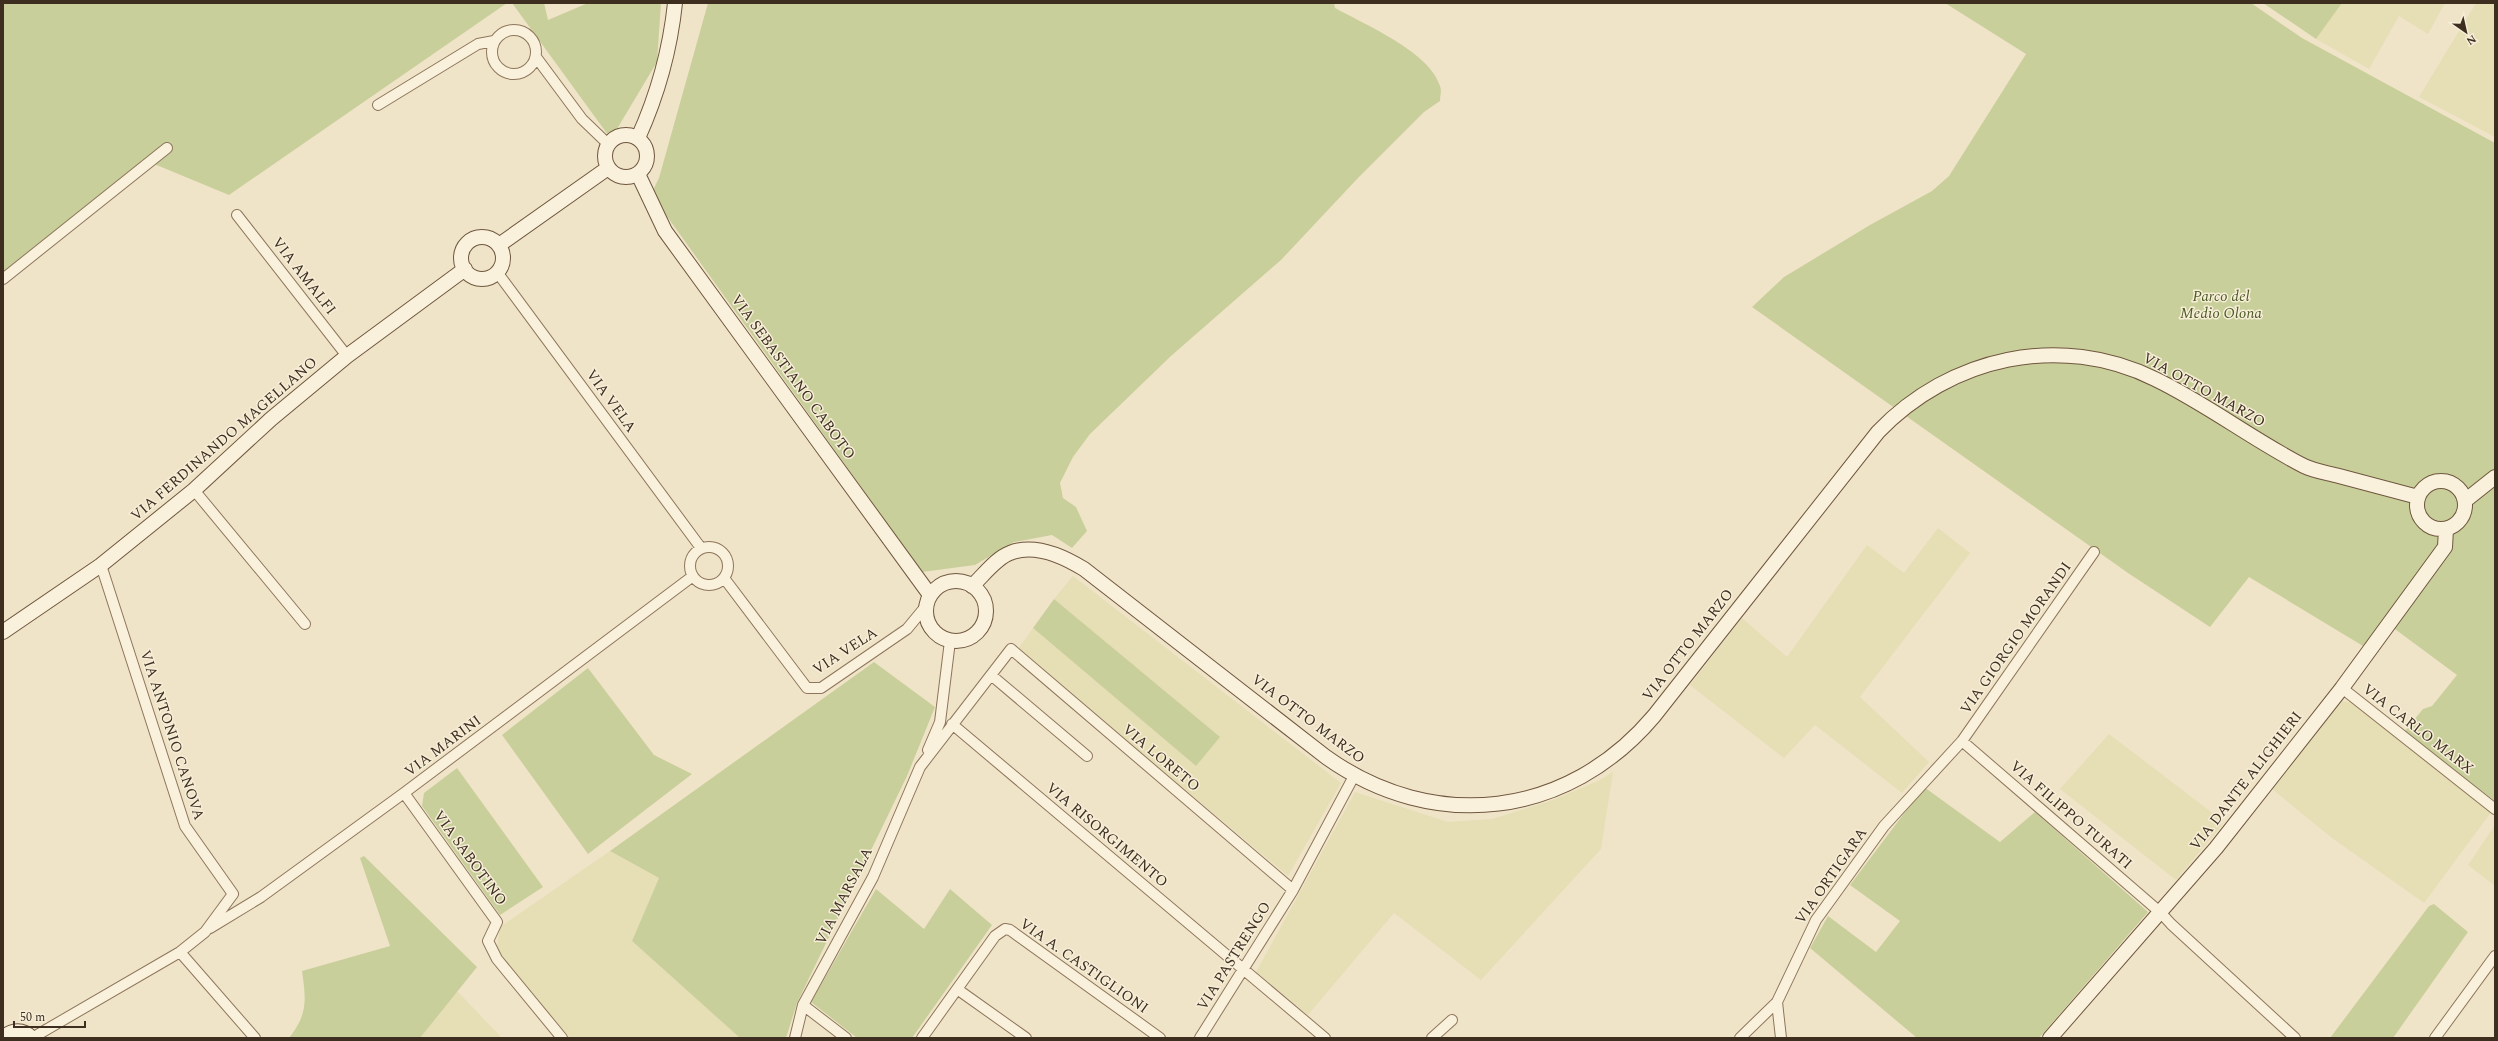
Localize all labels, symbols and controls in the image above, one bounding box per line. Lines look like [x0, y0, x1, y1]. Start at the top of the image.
north arrow [2446, 12, 2486, 52]
text: N [2463, 30, 2480, 49]
street label: VIA AMALFI [266, 232, 342, 320]
park label: Parco del Medio Olona [2180, 285, 2262, 325]
street label: VIA SEBASTIANO CABOTO [725, 290, 861, 464]
street label: VIA OTTO MARZO [2138, 347, 2270, 433]
street label: VIA FERDINANDO MAGELLANO [126, 351, 322, 527]
street label: VIA VELA [580, 365, 642, 437]
street label: VIA GIORGIO MORANDI [1955, 557, 2077, 719]
street label: VIA OTTO MARZO [1637, 584, 1739, 706]
street label: VIA VELA [808, 621, 882, 681]
street label: VIA ANTONIO CANOVA [134, 647, 210, 823]
street label: VIA OTTO MARZO [1246, 669, 1370, 769]
street label: VIA CARLO MARX [2357, 678, 2479, 780]
street label: VIA DANTE ALIGHIERI [2184, 706, 2308, 856]
street label: VIA MARINI [400, 709, 486, 783]
street label: VIA LORETO [1117, 719, 1205, 797]
street label: VIA FILIPPO TURATI [2005, 755, 2137, 875]
street label: VIA RISORGIMENTO [1041, 777, 1173, 893]
street label: VIA SABOTINO [427, 806, 513, 910]
street label: VIA ORTIGARA [1789, 823, 1873, 929]
street label: VIA MARSALA [809, 843, 879, 949]
street label: VIA PASTRENGO [1191, 897, 1277, 1015]
street label: VIA A. CASTIGLIONI [1015, 913, 1153, 1019]
scale bar [14, 1003, 85, 1029]
text: 50 m [20, 1008, 45, 1027]

